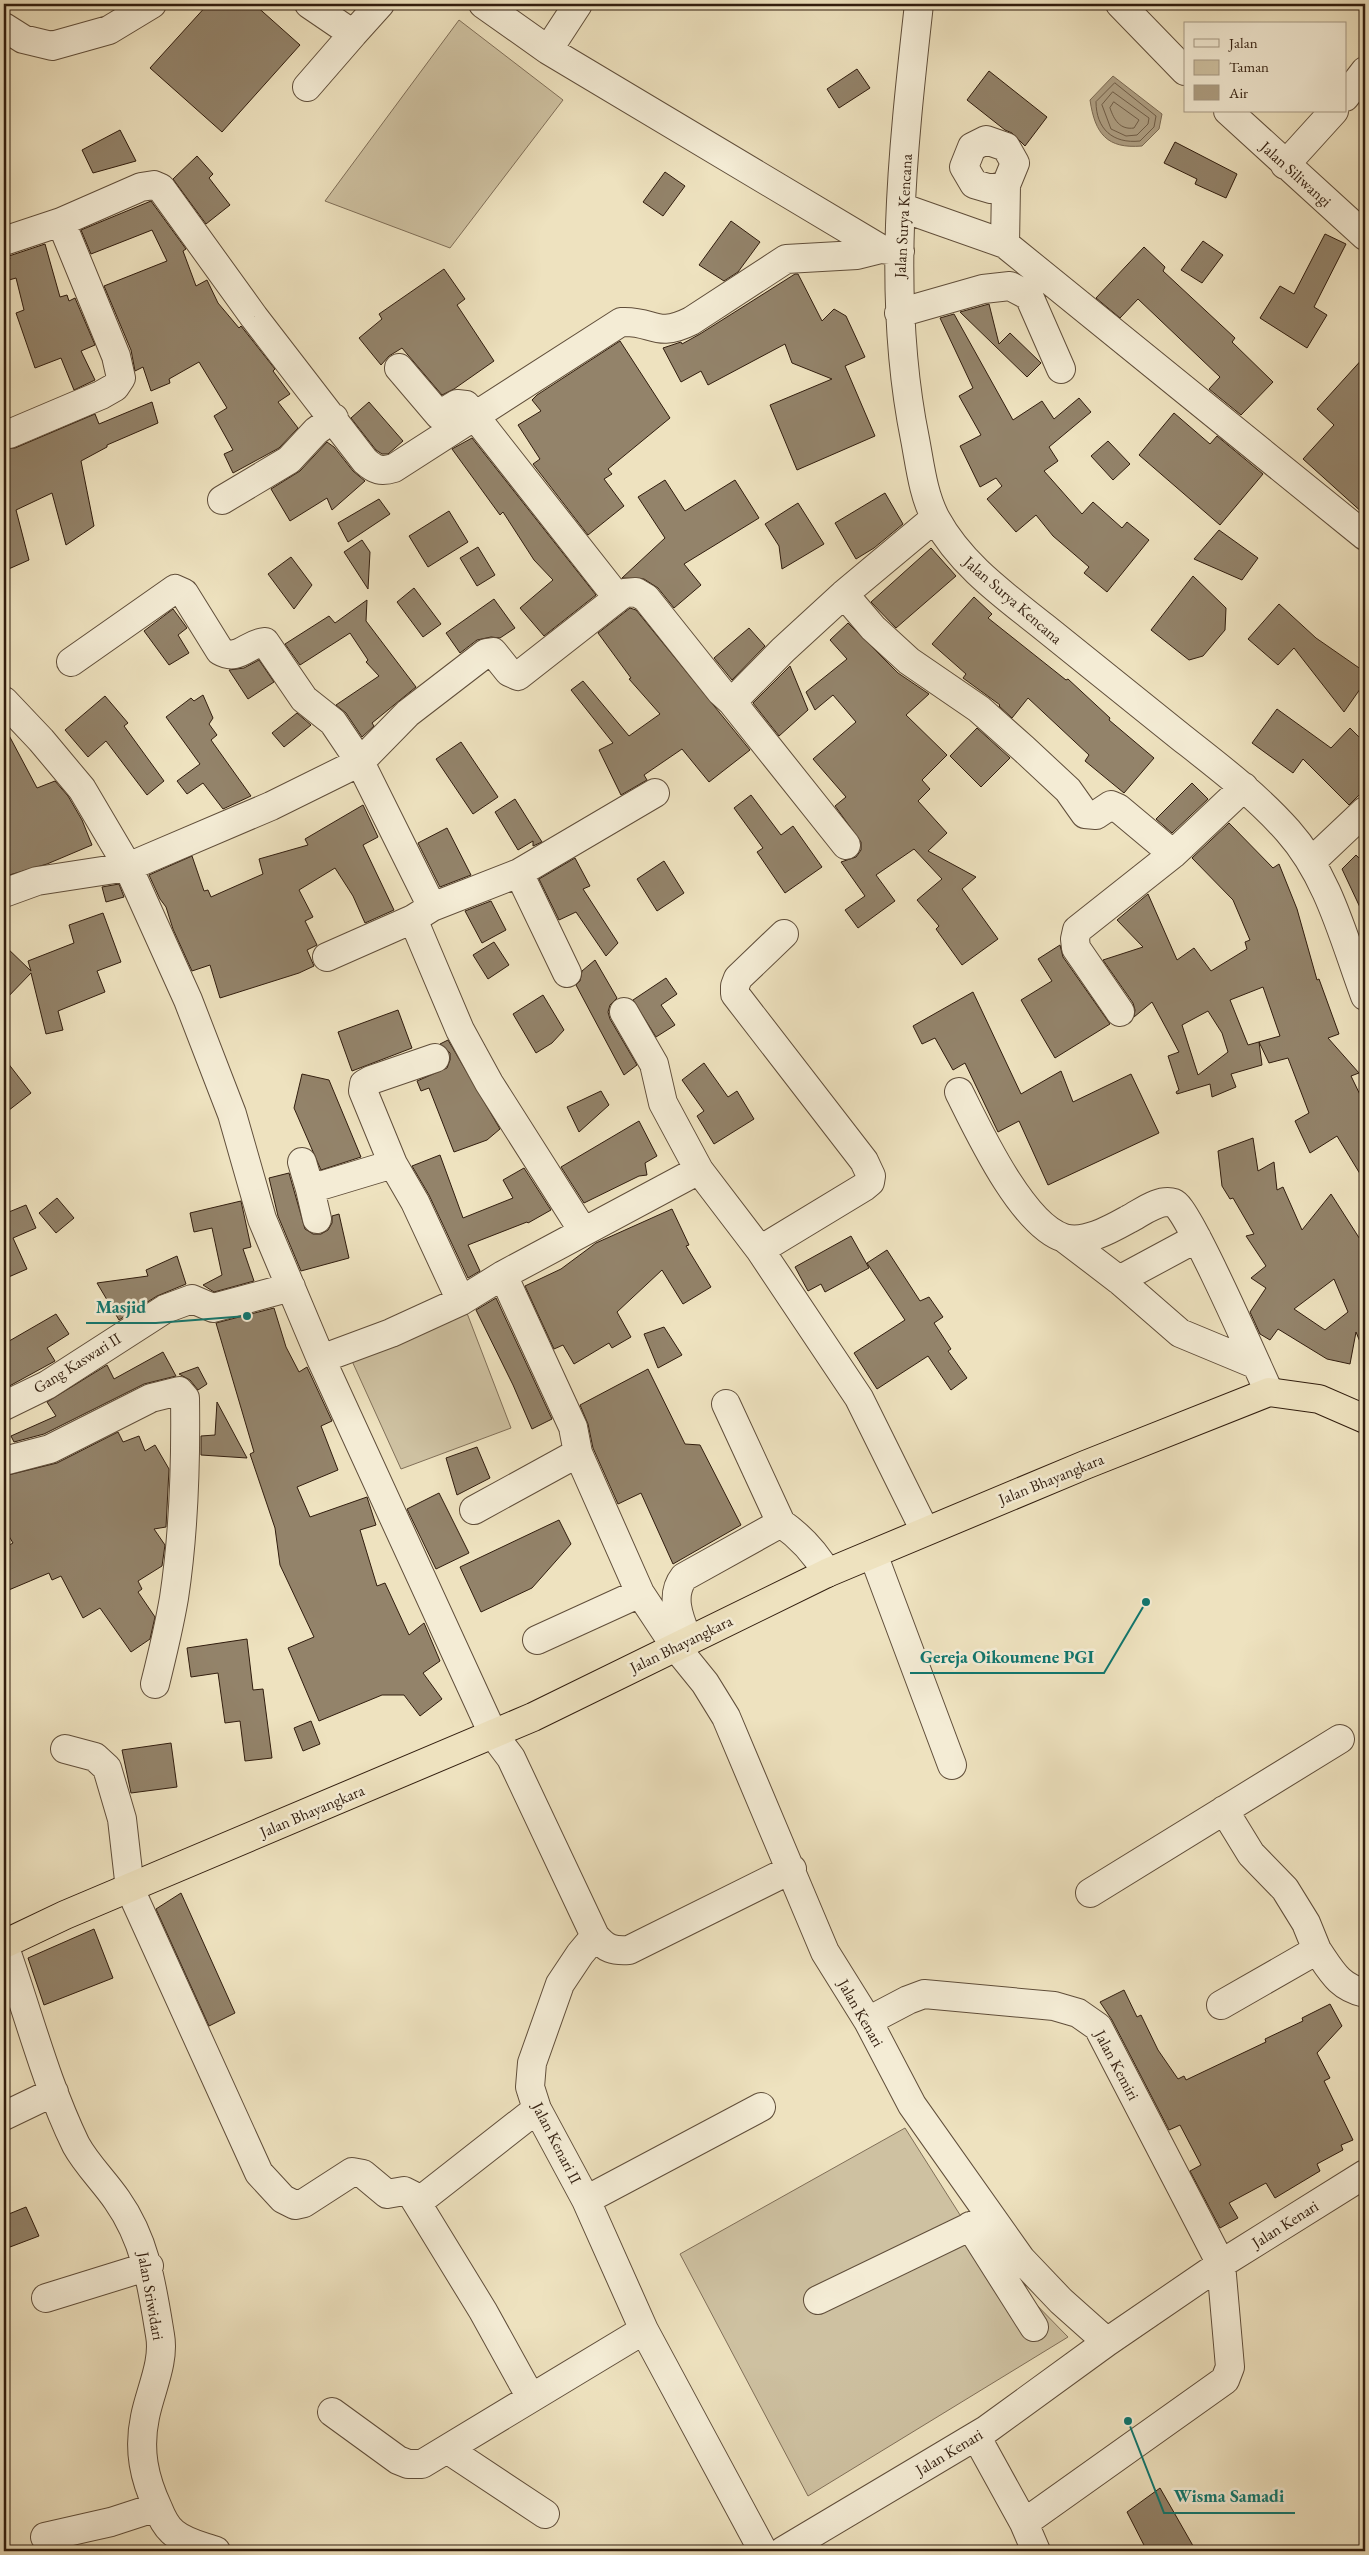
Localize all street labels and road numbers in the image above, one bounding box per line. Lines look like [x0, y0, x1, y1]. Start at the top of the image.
street label: Jalan Siliwangi [1254, 135, 1336, 212]
street label: Jalan Surya Kencana [889, 153, 917, 281]
street label: Jalan Surya Kencana [958, 550, 1067, 649]
street label: Gang Kaswari II [29, 1327, 125, 1398]
street label: Jalan Bhayangkara [993, 1448, 1107, 1510]
street label: Jalan Bhayangkara [624, 1610, 736, 1679]
street label: Jalan Bhayangkara [255, 1779, 368, 1843]
street label: Jalan Kenari [832, 1974, 889, 2051]
street label: Jalan Kemiri [1089, 2025, 1144, 2104]
street label: Jalan Kenari II [527, 2097, 587, 2188]
street label: Jalan Kenari [1246, 2195, 1322, 2254]
street label: Jalan Sriwidari [133, 2248, 169, 2342]
street label: Jalan Kenari [910, 2424, 987, 2481]

